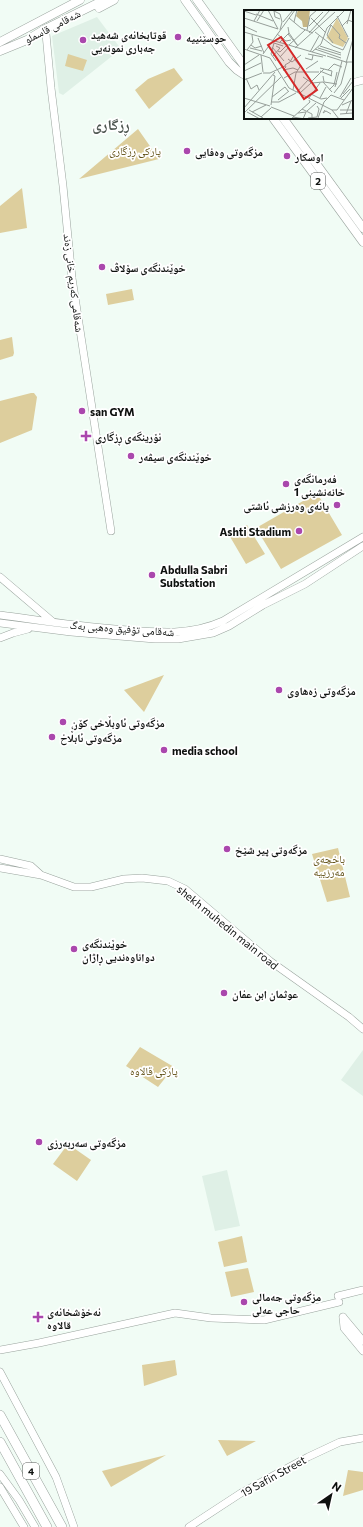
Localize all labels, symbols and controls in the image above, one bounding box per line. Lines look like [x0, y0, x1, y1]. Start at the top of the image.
street label: شەقامی قاسملو [22, 6, 83, 47]
inset map [244, 10, 353, 119]
place label: قوتابخانەی شەهید جەباری نمونەیی [91, 28, 167, 56]
place label: حوسێنییە [186, 31, 226, 45]
marker: حوسێنییە [173, 32, 183, 42]
marker: قوتابخانەی شەهید جەباری نمونەیی [78, 35, 88, 45]
district label: ڕزگاری [92, 115, 130, 137]
park label: پارکی ڕزگاری [109, 144, 161, 160]
place label: مزگەوتی وەفایی [195, 145, 263, 160]
marker: مزگەوتی وەفایی [182, 146, 192, 156]
place label: اوسكار [294, 150, 324, 164]
marker: اوسكار [282, 151, 292, 161]
road number: 2 [311, 173, 325, 189]
street label: شەقامی کەریم خانی زەند [60, 233, 86, 333]
place label: خوێندنگەی سۆلاڤ [110, 261, 186, 276]
marker: خوێندنگەی سۆلاڤ [97, 262, 107, 272]
place label: san GYM [90, 405, 135, 418]
marker: san GYM [77, 406, 87, 416]
marker: نۆرینگەی ڕزگاری [80, 430, 92, 442]
place label: نۆرینگەی ڕزگاری [95, 430, 161, 446]
place label: خوێندنگەی سیڤەر [138, 450, 212, 465]
marker: خوێندنگەی سیڤەر [126, 451, 136, 461]
place label: فەرمانگەی خانەنشینی 1 [294, 472, 345, 500]
marker: فەرمانگەی خانەنشینی 1 [281, 479, 291, 489]
place label: یانەی وەرزشی ئاشتی [244, 499, 329, 514]
marker: یانەی وەرزشی ئاشتی [332, 500, 342, 510]
place label: Ashti Stadium [219, 525, 291, 538]
marker: Ashti Stadium [294, 526, 304, 536]
place label: Abdulla Sabri Substation [160, 563, 228, 589]
marker: Abdulla Sabri Substation [147, 570, 157, 580]
street label: شەقامی تۆفیق وەهبی بەگ [69, 618, 175, 639]
place label: مزگەوتی زەهاوی [287, 684, 356, 699]
marker: مزگەوتی زەهاوی [274, 685, 284, 695]
place label: مزگەوتی ئاوبڵاخی کۆن [71, 715, 165, 731]
marker: مزگەوتی ئاوبڵاخی کۆن [58, 717, 68, 727]
place label: مزگەوتی ئابڵاخ [60, 730, 122, 746]
marker: مزگەوتی ئابڵاخ [47, 732, 57, 742]
place label: media school [172, 744, 238, 757]
marker: media school [159, 745, 169, 755]
place label: مزگەوتی پیر شێخ [235, 843, 307, 858]
marker: مزگەوتی پیر شێخ [222, 844, 232, 854]
park label: باخچەی مەرزییە [313, 852, 345, 878]
street label: shekh muhedin main road [175, 882, 281, 972]
place label: خوێندنگەی دواناوەندیی ڕاژان [82, 937, 155, 966]
marker: خوێندنگەی دواناوەندیی ڕاژان [69, 944, 79, 954]
place label: عوثمان ابن عفان [232, 987, 298, 1002]
marker: عوثمان ابن عفان [219, 988, 229, 998]
park label: پارکی قالاوە [130, 1064, 178, 1078]
place label: مزگەوتی سەربەرزی [47, 1136, 126, 1151]
marker: مزگەوتی سەربەرزی [34, 1137, 44, 1147]
place label: مزگەوتی جەمالی حاجی عەلی [252, 1290, 321, 1318]
marker: مزگەوتی جەمالی حاجی عەلی [239, 1297, 249, 1307]
place label: نەخۆشخانەی قالاوە [47, 1305, 101, 1332]
marker: نەخۆشخانەی قالاوە [32, 1311, 44, 1323]
street label: 19 Safin Street [238, 1453, 308, 1499]
road number: 4 [23, 1463, 39, 1479]
north arrow [311, 1475, 351, 1515]
text: N [330, 1479, 344, 1494]

